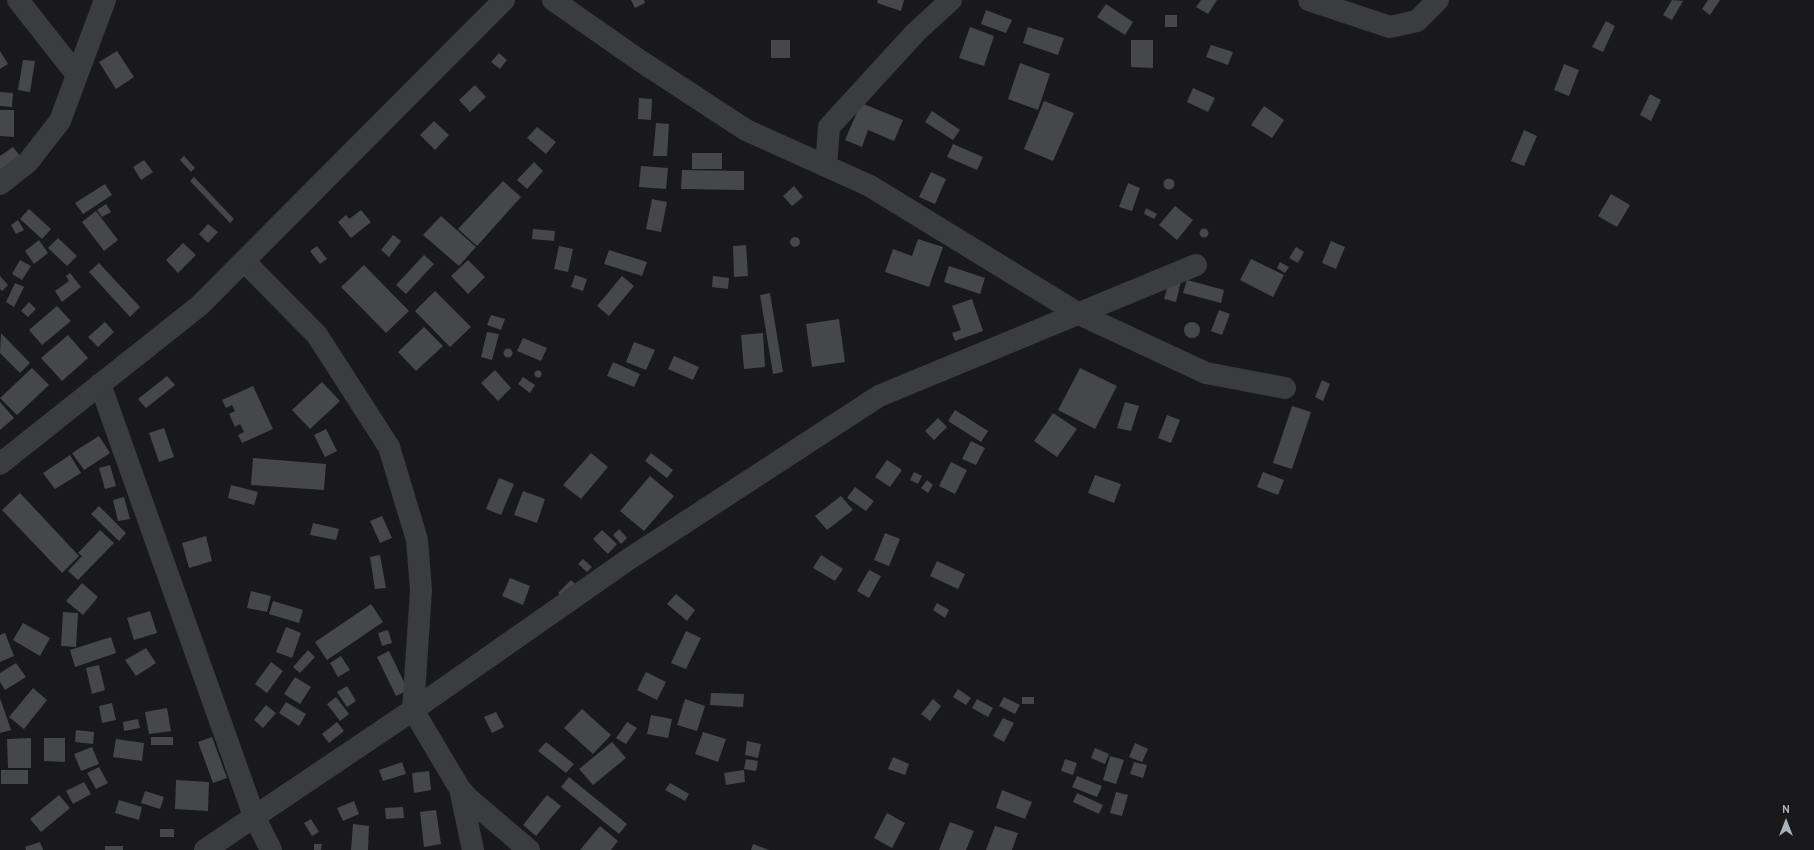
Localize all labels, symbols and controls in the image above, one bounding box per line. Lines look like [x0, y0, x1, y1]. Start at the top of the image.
north arrow [1766, 802, 1806, 842]
text: N [1782, 803, 1790, 817]

